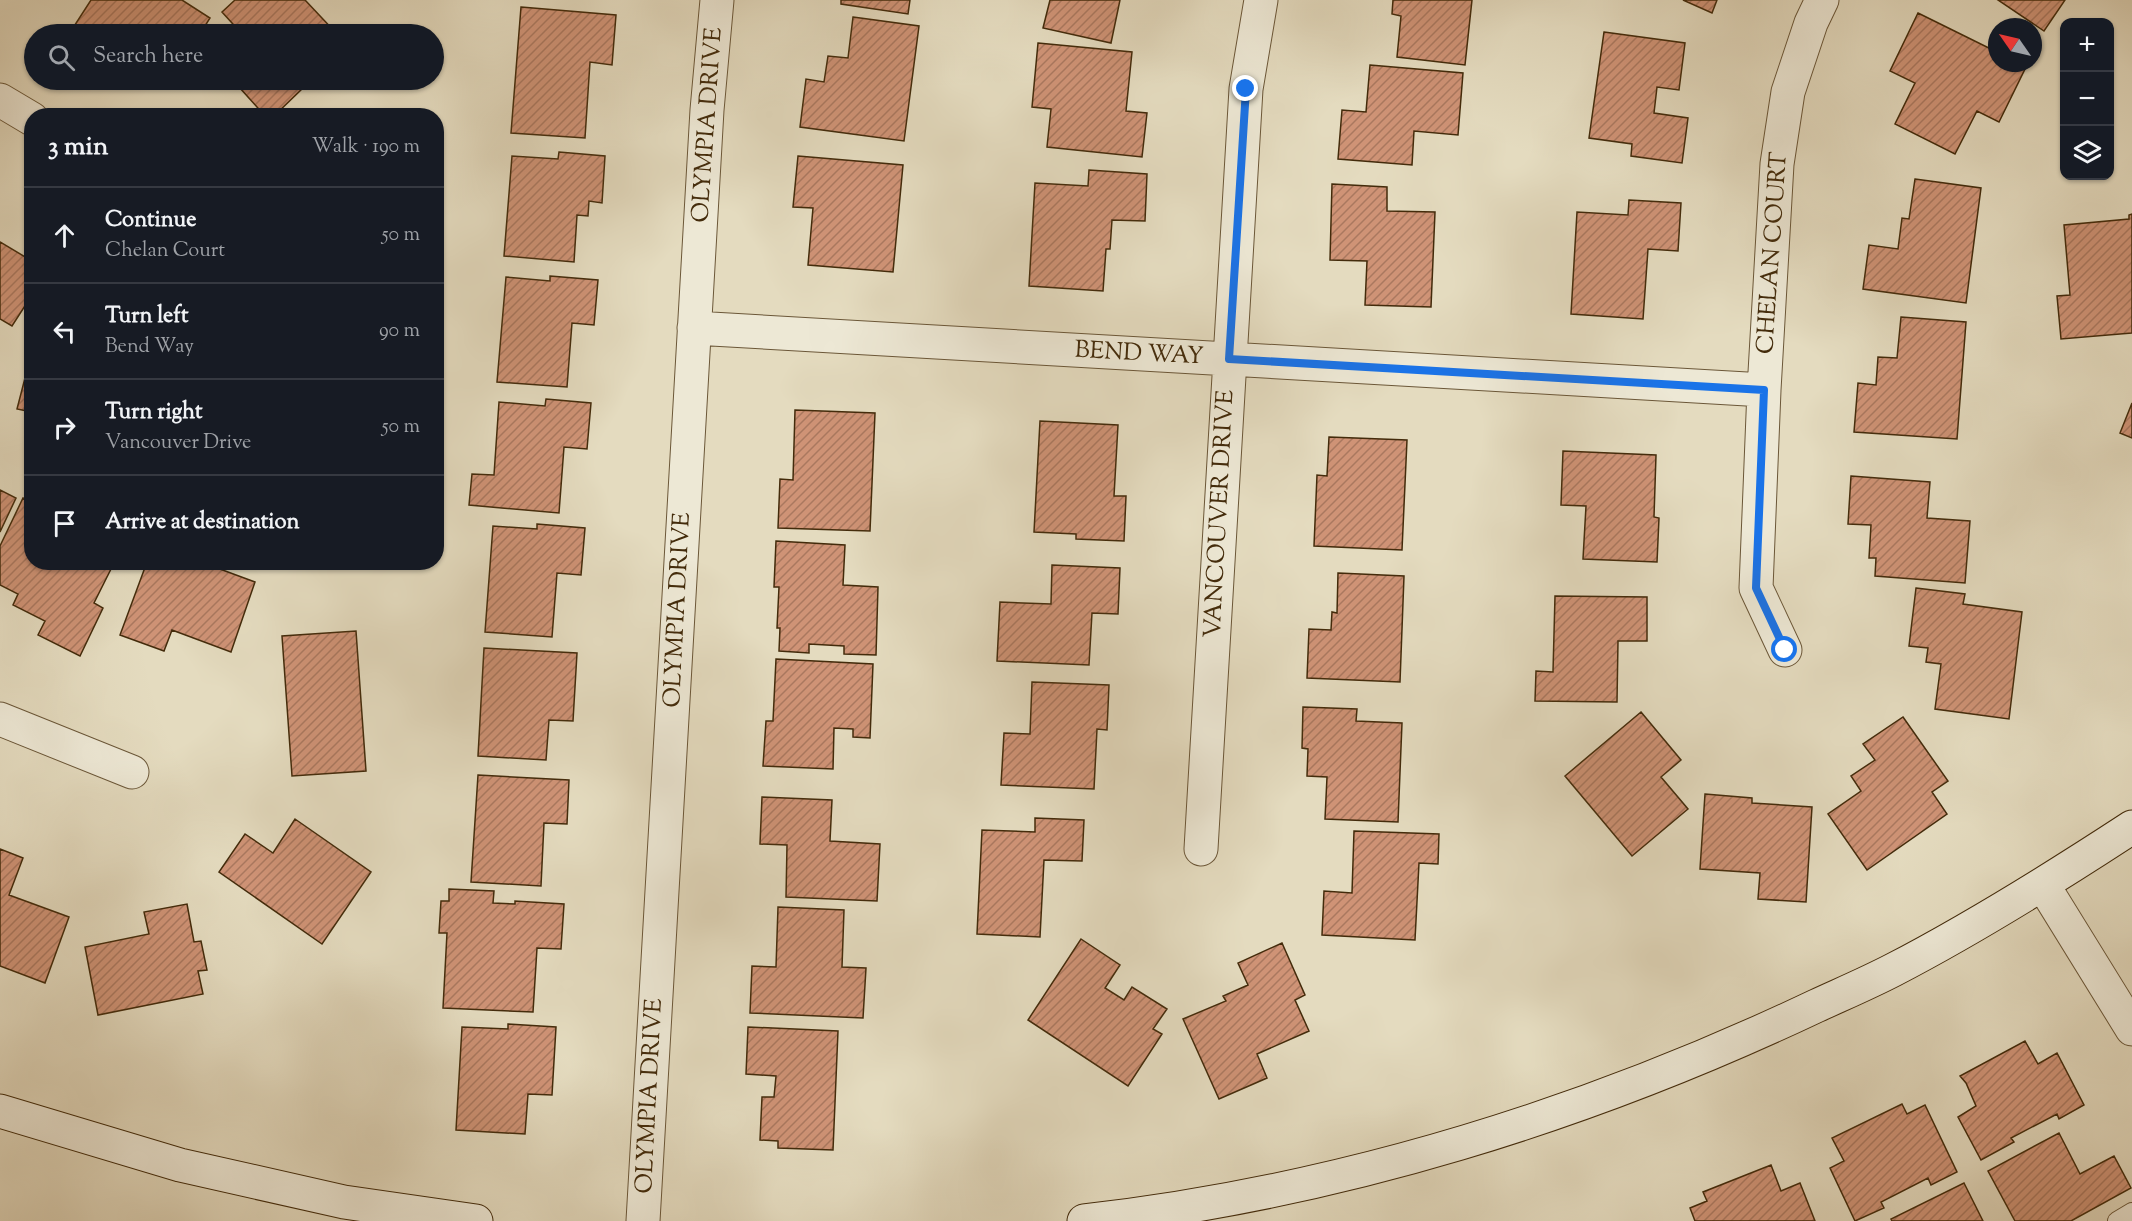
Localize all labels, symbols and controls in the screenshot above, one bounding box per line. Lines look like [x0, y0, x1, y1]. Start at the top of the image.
north arrow [1988, 18, 2042, 72]
map controls [2060, 18, 2114, 180]
button: + [2060, 18, 2114, 72]
search box [24, 24, 444, 90]
street label: OLYMPIA DRIVE [684, 26, 732, 224]
icon: search [45, 41, 78, 74]
text: Search here [93, 41, 203, 73]
button: − [2060, 72, 2114, 126]
route end [1232, 75, 1258, 101]
button: layers [2060, 126, 2114, 180]
text: 3 min [48, 129, 108, 166]
text: Walk · 190 m [312, 133, 420, 162]
street label: CHELAN COURT [1749, 151, 1797, 355]
text: Continue [105, 205, 196, 237]
icon: ahead [48, 219, 81, 252]
text: 50 m [382, 221, 420, 250]
text: Chelan Court [105, 237, 225, 266]
text: Turn left [105, 301, 188, 333]
icon: left [48, 315, 81, 348]
text: 90 m [379, 317, 420, 346]
text: Bend Way [105, 333, 194, 362]
street label: BEND WAY [1074, 334, 1204, 374]
street label: VANCOUVER DRIVE [1197, 389, 1243, 639]
text: Turn right [105, 397, 202, 429]
icon: right [48, 411, 81, 444]
text: 50 m [382, 413, 420, 442]
text: Vancouver Drive [105, 429, 251, 458]
icon: arrive [48, 507, 81, 540]
text: Arrive at destination [105, 507, 300, 539]
street label: OLYMPIA DRIVE [656, 511, 700, 709]
route start [1771, 636, 1797, 662]
street label: OLYMPIA DRIVE [628, 997, 672, 1195]

